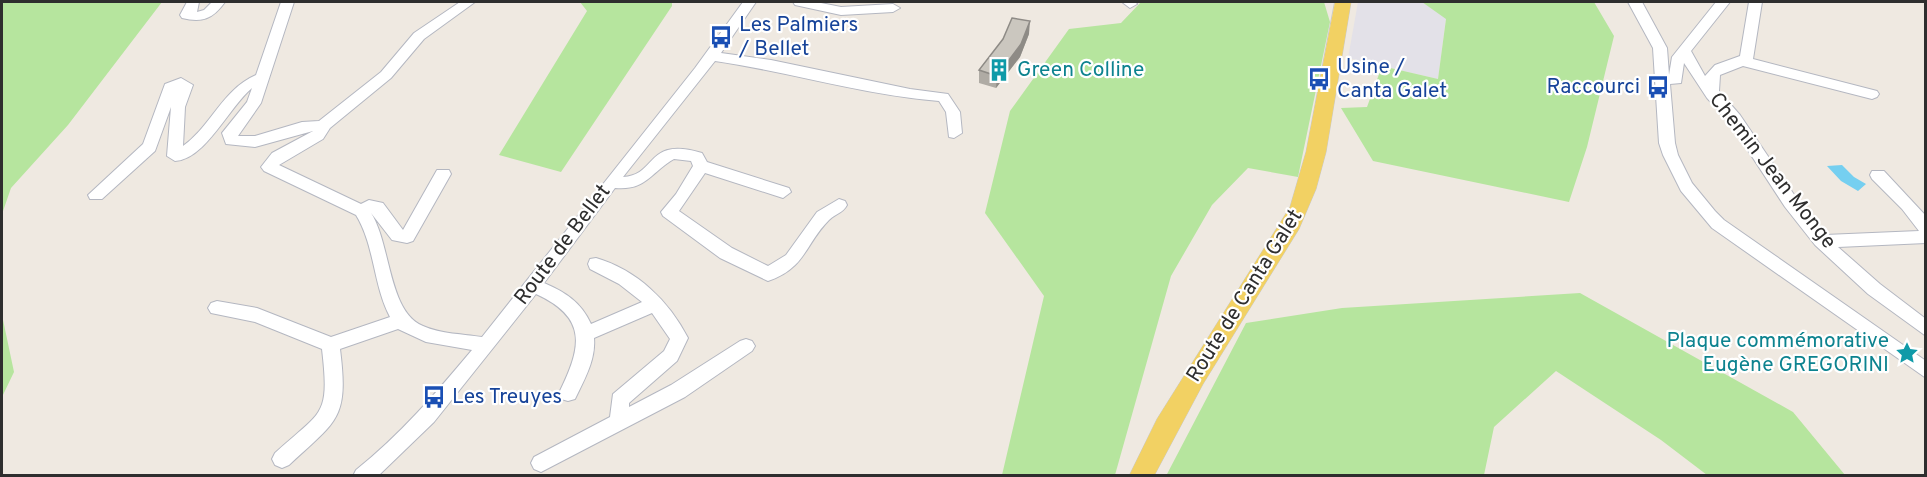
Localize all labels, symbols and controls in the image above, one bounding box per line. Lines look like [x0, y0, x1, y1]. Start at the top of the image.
place label: Les Palmiers / Bellet [738, 12, 858, 63]
bus stop icon: Les Palmiers / Bellet [708, 24, 734, 50]
place label: Usine / Canta Galet [1337, 54, 1447, 105]
building icon: Green Colline [986, 57, 1012, 83]
place label: Green Colline [1017, 57, 1144, 84]
bus stop icon: Usine / Canta Galet [1306, 66, 1332, 92]
place label: Raccourci [1546, 74, 1640, 101]
bus stop icon: Raccourci [1645, 74, 1671, 100]
street label: Chemin Jean Monge [1702, 87, 1842, 255]
street label: Route de Bellet [509, 179, 617, 311]
street label: Route de Canta Galet [1181, 204, 1309, 388]
place label: Plaque commémorative Eugène GREGORINI [1666, 328, 1889, 379]
place icon: Plaque commémorative Eugène GREGORINI [1894, 340, 1920, 366]
bus stop icon: Les Treuyes [421, 384, 447, 410]
place label: Les Treuyes [452, 384, 562, 411]

